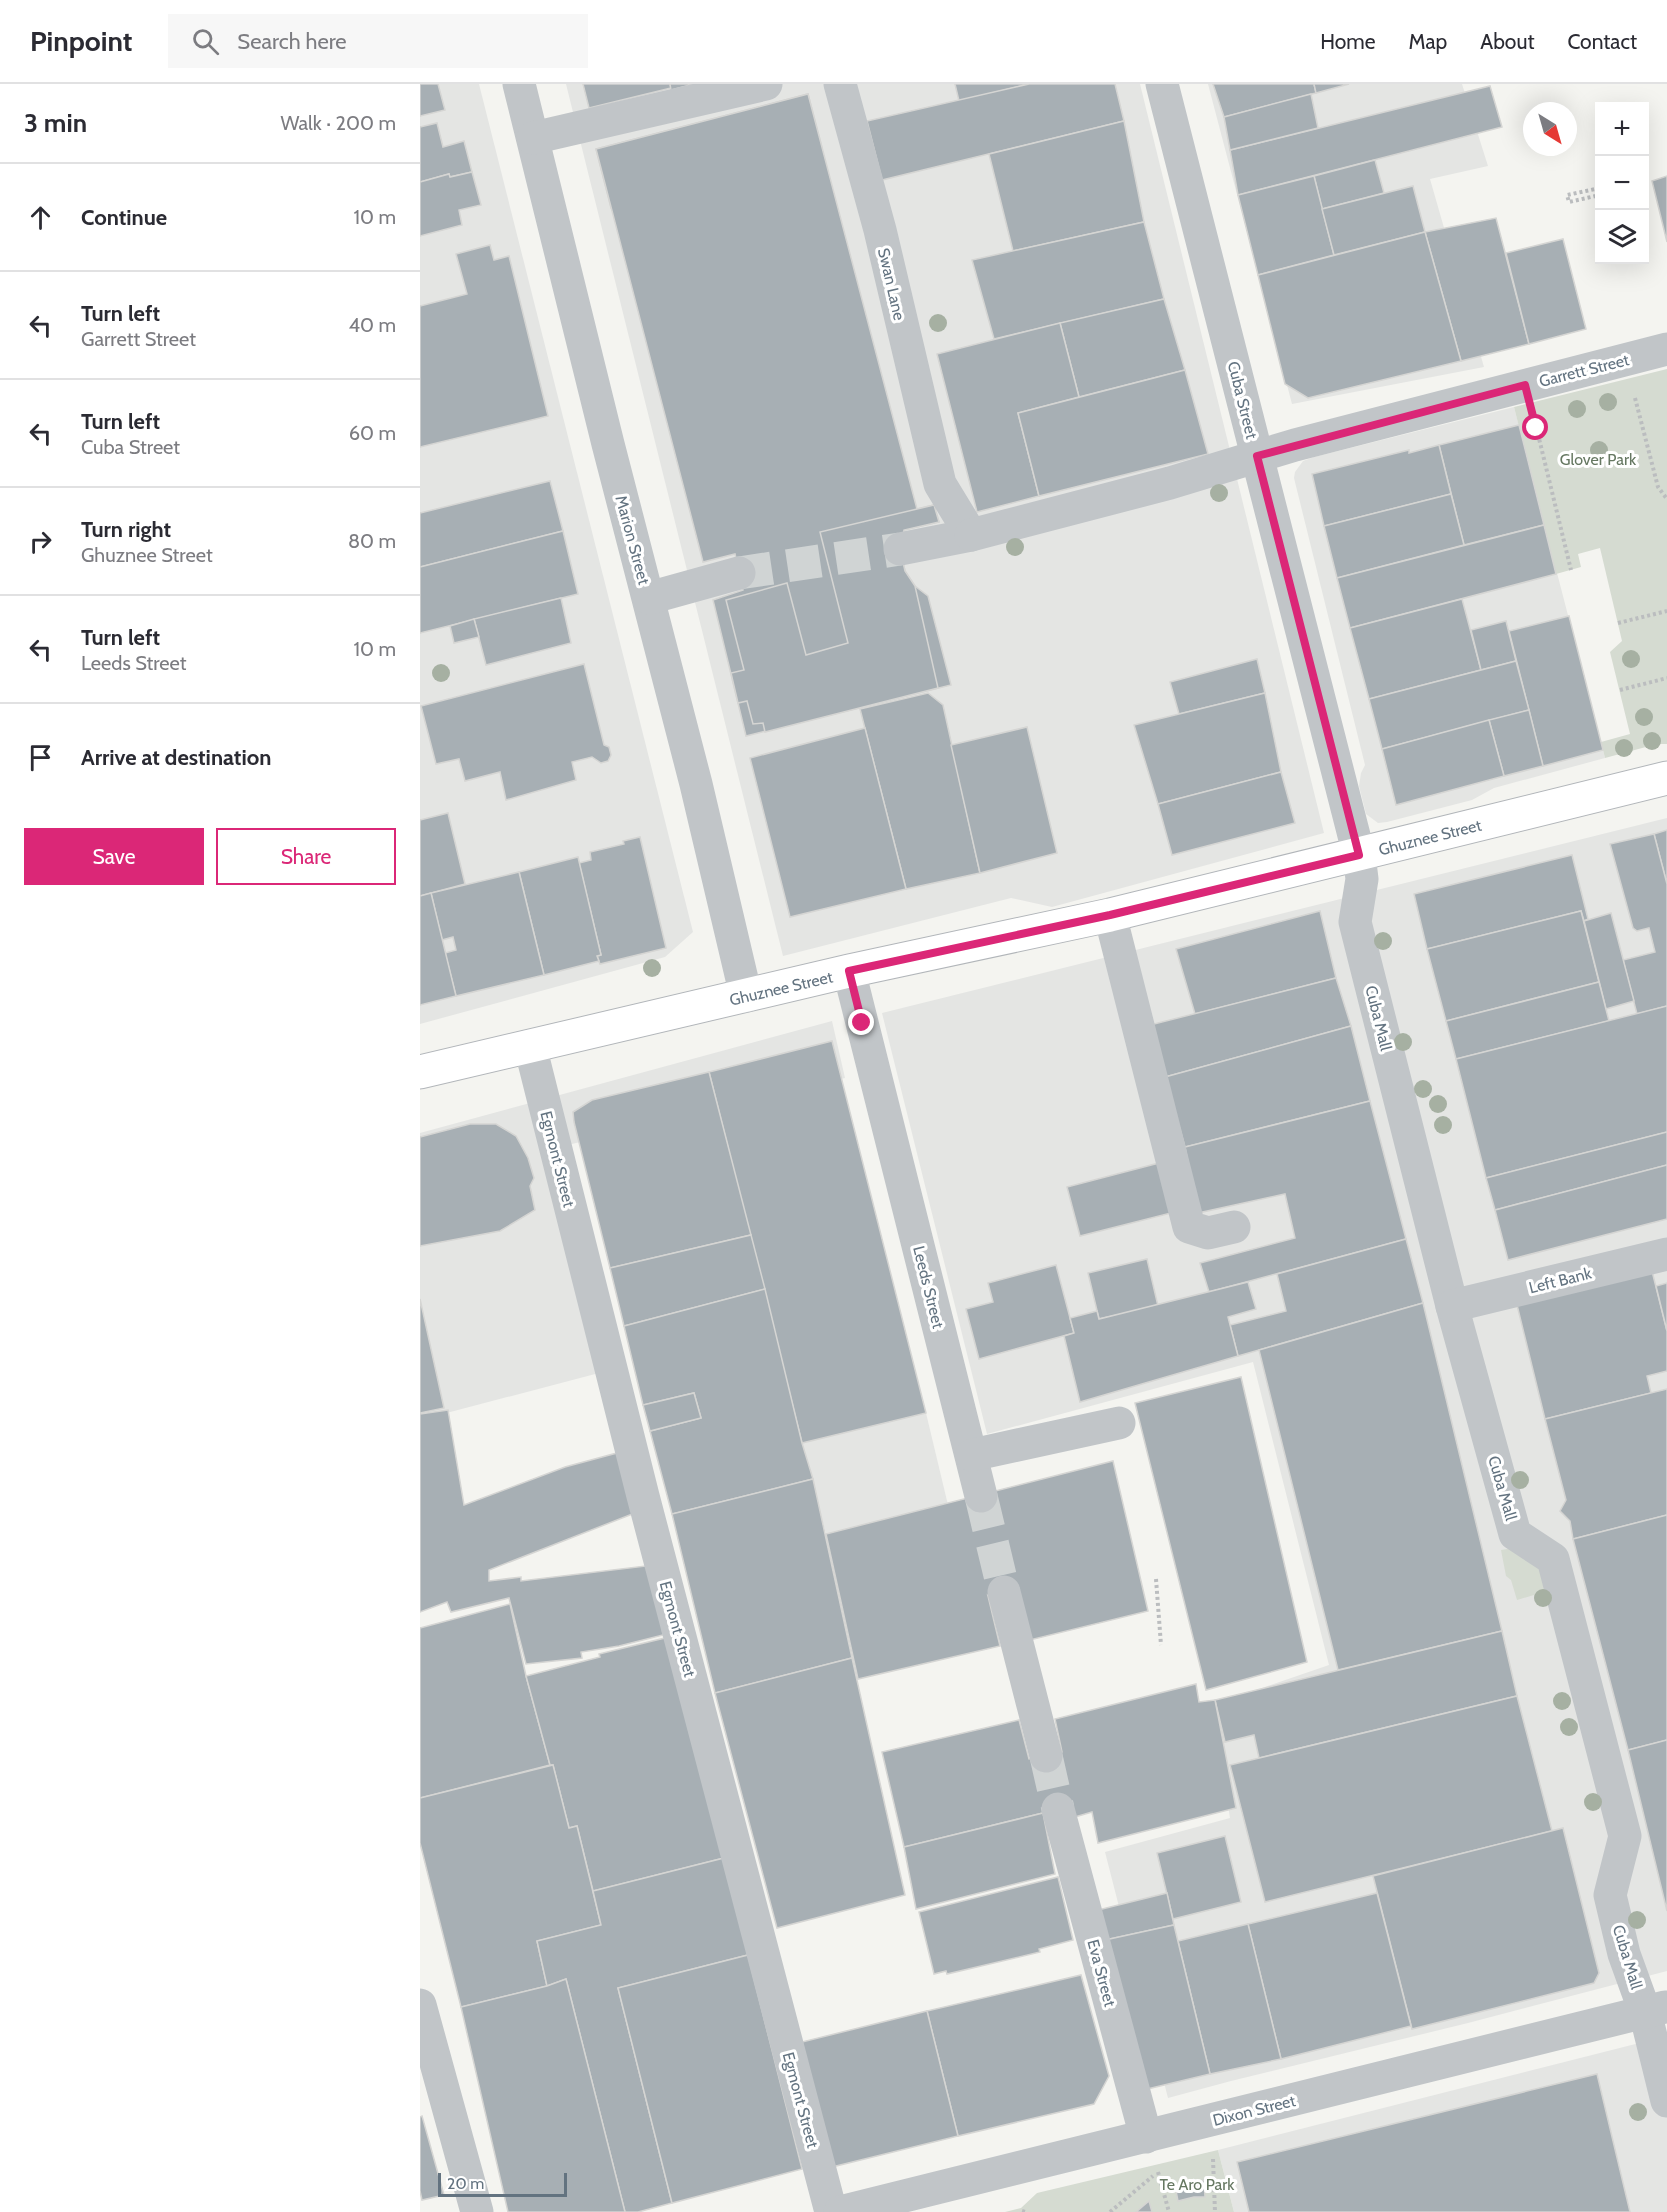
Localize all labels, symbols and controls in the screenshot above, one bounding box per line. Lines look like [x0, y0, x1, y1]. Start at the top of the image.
search box [168, 14, 588, 68]
text: Pinpoint [30, 24, 132, 58]
icon: search [189, 25, 222, 58]
text: Search here [237, 28, 347, 55]
text: Home [1320, 29, 1376, 54]
text: Map [1409, 29, 1447, 54]
text: About [1480, 29, 1534, 54]
text: Contact [1567, 29, 1637, 54]
north arrow [1523, 102, 1577, 156]
map controls [1595, 102, 1649, 264]
button: + [1595, 102, 1649, 156]
text: 3 min [24, 107, 87, 139]
text: Walk · 200 m [280, 111, 396, 135]
button: − [1595, 156, 1649, 210]
icon: ahead [24, 201, 57, 234]
text: Continue [81, 204, 167, 231]
text: 10 m [353, 205, 396, 229]
button: layers [1595, 210, 1649, 264]
street label: Swan Lane [874, 246, 909, 322]
text: Turn left [81, 300, 160, 327]
icon: left [24, 309, 57, 342]
text: 40 m [348, 313, 396, 337]
text: Garrett Street [81, 327, 196, 351]
street label: Garrett Street [1537, 350, 1632, 391]
street label: Cuba Street [1224, 359, 1261, 441]
text: Turn left [81, 408, 160, 435]
route start [1522, 414, 1548, 440]
icon: left [24, 417, 57, 450]
text: 60 m [349, 421, 396, 445]
text: Cuba Street [81, 435, 180, 459]
park label: Glover Park [1560, 450, 1637, 469]
street label: Marion Street [611, 493, 654, 587]
text: Turn right [81, 516, 171, 543]
icon: right [24, 525, 57, 558]
text: 80 m [348, 529, 396, 553]
text: Ghuznee Street [81, 543, 213, 567]
text: Turn left [81, 624, 160, 651]
icon: left [24, 633, 57, 666]
text: 10 m [353, 637, 396, 661]
text: Leeds Street [81, 651, 187, 675]
icon: arrive [24, 741, 57, 774]
text: Arrive at destination [81, 744, 271, 771]
street label: Ghuznee Street [1377, 815, 1484, 859]
button: Save [24, 828, 204, 885]
button: Share [216, 828, 396, 885]
street label: Ghuznee Street [728, 967, 835, 1010]
street label: Cuba Mall [1361, 984, 1396, 1053]
route end [848, 1009, 874, 1035]
street label: Egmont Street [536, 1109, 579, 1210]
street label: Leeds Street [909, 1244, 948, 1331]
street label: Left Bank [1527, 1263, 1594, 1297]
street label: Cuba Mall [1484, 1454, 1521, 1523]
street label: Egmont Street [656, 1579, 700, 1680]
street label: Cuba Mall [1609, 1923, 1646, 1992]
street label: Eva Street [1083, 1937, 1120, 2009]
street label: Egmont Street [779, 2050, 823, 2151]
street label: Dixon Street [1211, 2091, 1298, 2130]
scale bar [438, 2170, 567, 2198]
text: 20 m [447, 2174, 484, 2193]
park label: Te Aro Park [1160, 2175, 1235, 2194]

